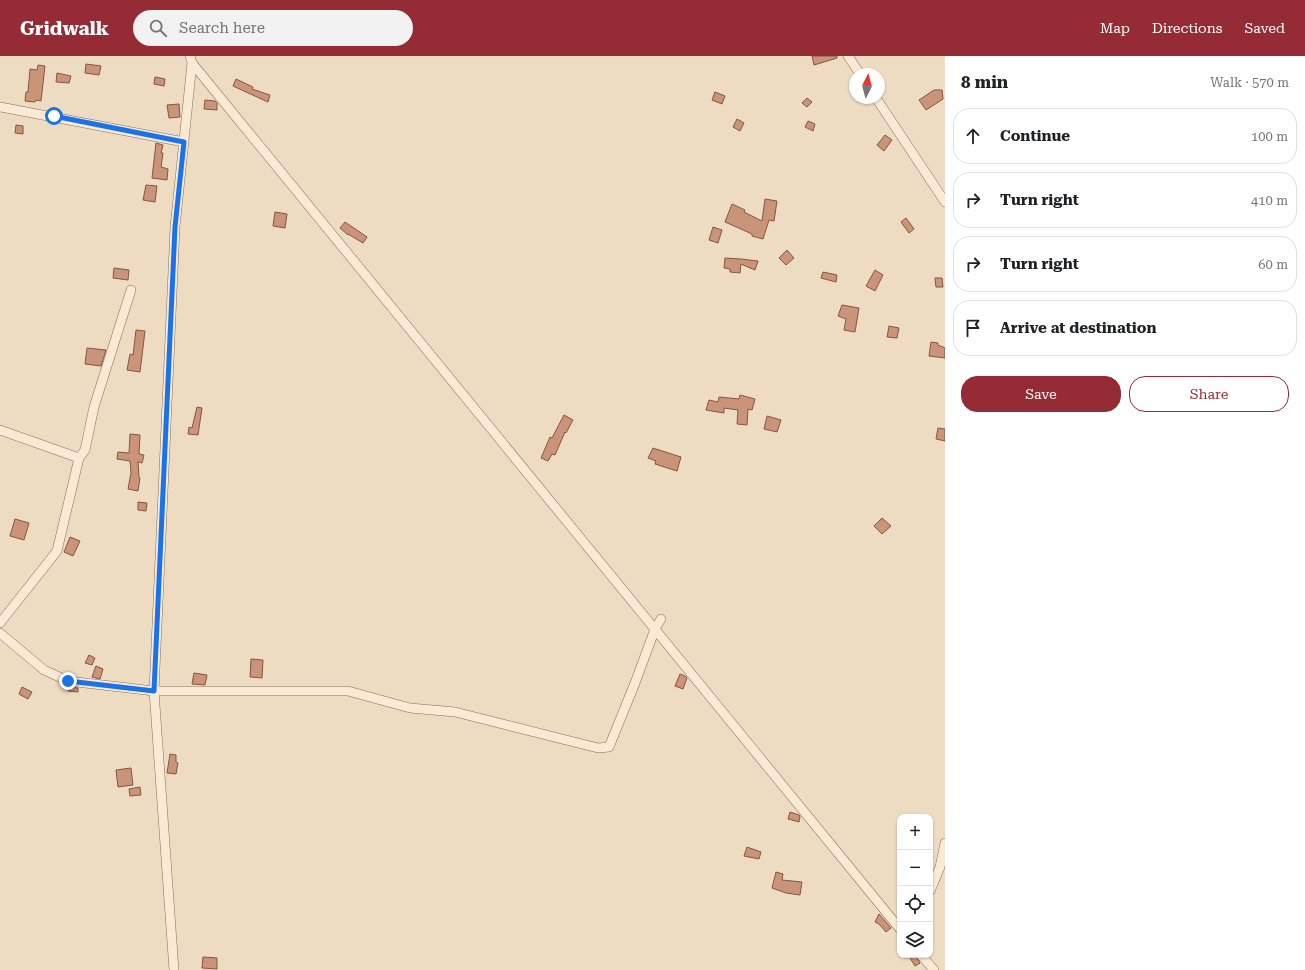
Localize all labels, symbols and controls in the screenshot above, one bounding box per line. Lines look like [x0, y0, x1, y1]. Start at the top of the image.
search box [133, 10, 413, 46]
text: Gridwalk [20, 17, 109, 40]
icon: search [147, 17, 169, 39]
text: Search here [179, 19, 265, 37]
text: Map [1100, 20, 1130, 36]
text: Directions [1152, 20, 1222, 36]
text: Saved [1244, 20, 1285, 36]
north arrow [849, 68, 885, 104]
text: 8 min [961, 72, 1008, 92]
text: Walk · 570 m [1210, 75, 1289, 90]
route start [45, 107, 63, 125]
icon: ahead [962, 125, 984, 147]
text: Continue [1000, 127, 1070, 145]
text: 100 m [1251, 129, 1288, 144]
icon: right [962, 189, 984, 211]
text: Turn right [1000, 191, 1079, 209]
text: 410 m [1251, 193, 1288, 208]
icon: right [962, 253, 984, 275]
text: Turn right [1000, 255, 1079, 273]
text: 60 m [1258, 257, 1288, 272]
icon: arrive [962, 317, 984, 339]
text: Arrive at destination [1000, 319, 1156, 337]
button: Save [961, 376, 1121, 412]
button: Share [1129, 376, 1289, 412]
route end [59, 672, 77, 690]
map controls [897, 814, 933, 958]
button: + [897, 814, 933, 850]
button: − [897, 850, 933, 886]
button: locate [897, 886, 933, 922]
button: layers [897, 922, 933, 958]

